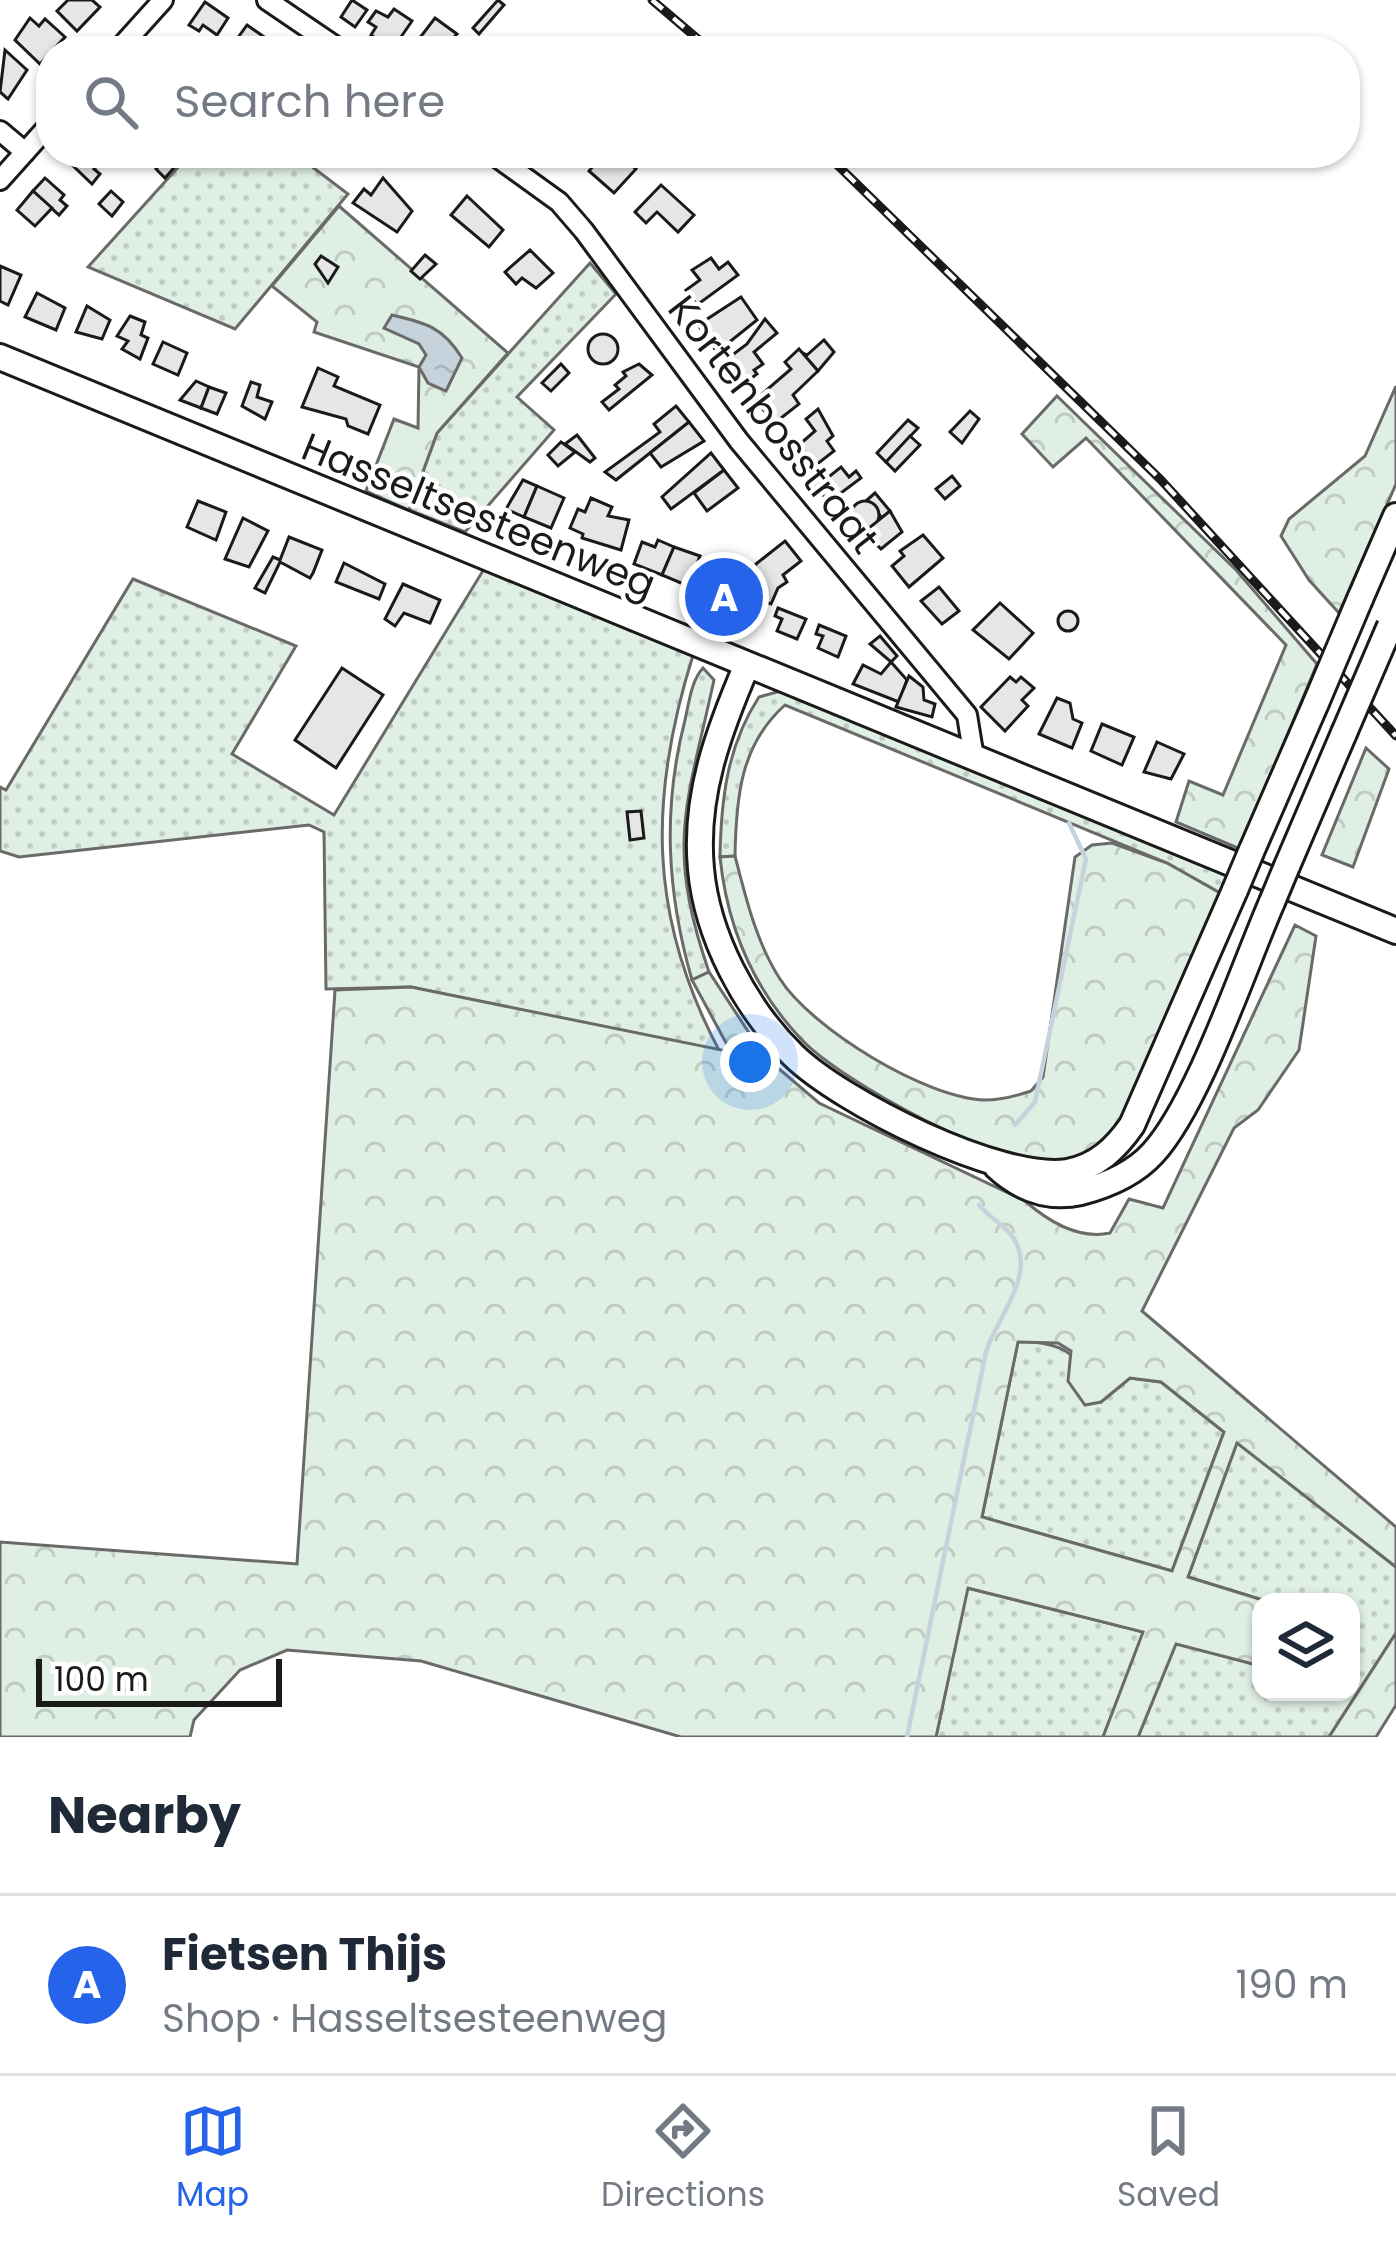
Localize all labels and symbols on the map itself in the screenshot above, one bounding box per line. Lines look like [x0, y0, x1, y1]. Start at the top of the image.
street label: Kortenbosstraat [655, 284, 892, 565]
street label: Hasseltsesteenweg [294, 419, 664, 612]
pin: A [685, 552, 763, 642]
your location [720, 1032, 780, 1092]
scale bar [36, 1653, 282, 1706]

